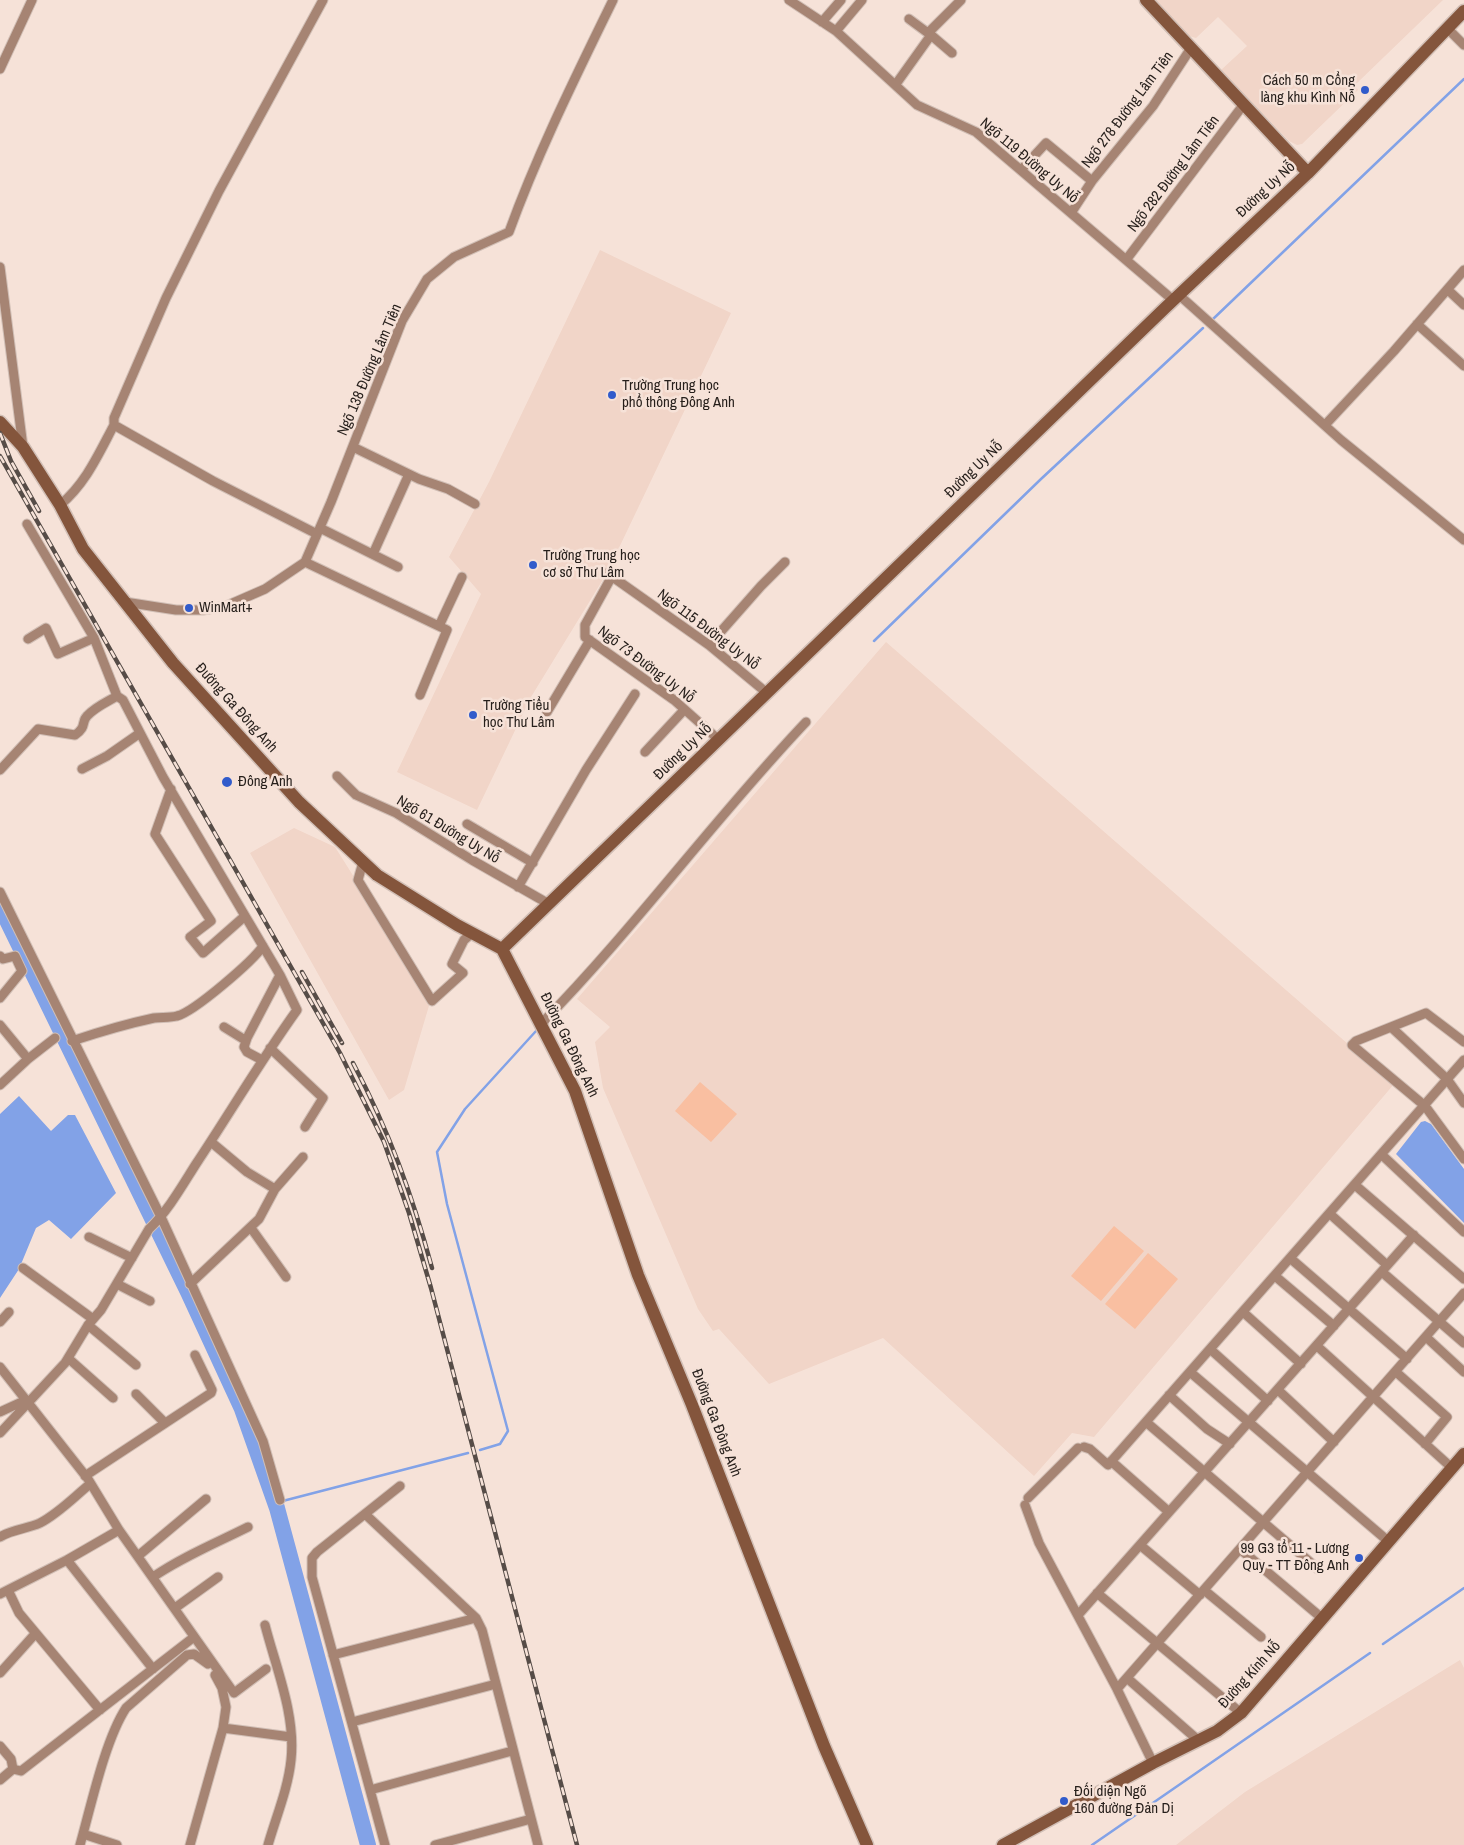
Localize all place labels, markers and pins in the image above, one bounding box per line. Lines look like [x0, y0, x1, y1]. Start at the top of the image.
place label: Cách 50 m Cổng làng khu Kình Nỗ [1261, 72, 1355, 107]
marker: Cách 50 m Cổng làng khu Kình Nỗ [1359, 84, 1371, 96]
place label: Trường Trung học phổ thông Đông Anh [622, 377, 735, 412]
marker: Trường Trung học phổ thông Đông Anh [606, 389, 618, 401]
place label: Trường Trung học cơ sở Thư Lâm [543, 547, 640, 582]
marker: Trường Trung học cơ sở Thư Lâm [527, 559, 539, 571]
place label: WinMart+ [199, 599, 253, 617]
marker: WinMart+ [183, 602, 195, 614]
place label: Trường Tiểu học Thư Lâm [483, 697, 555, 732]
marker: Trường Tiểu học Thư Lâm [467, 709, 479, 721]
place label: Đông Anh [238, 773, 293, 791]
marker: Đông Anh [220, 775, 234, 789]
place label: 99 G3 tổ 11 - Lương Quy - TT Đông Anh [1240, 1540, 1349, 1575]
marker: 99 G3 tổ 11 - Lương Quy - TT Đông Anh [1353, 1552, 1365, 1564]
place label: Đối diện Ngõ 160 đường Đản Dị [1074, 1783, 1174, 1818]
marker: Đối diện Ngõ 160 đường Đản Dị [1058, 1795, 1070, 1807]

